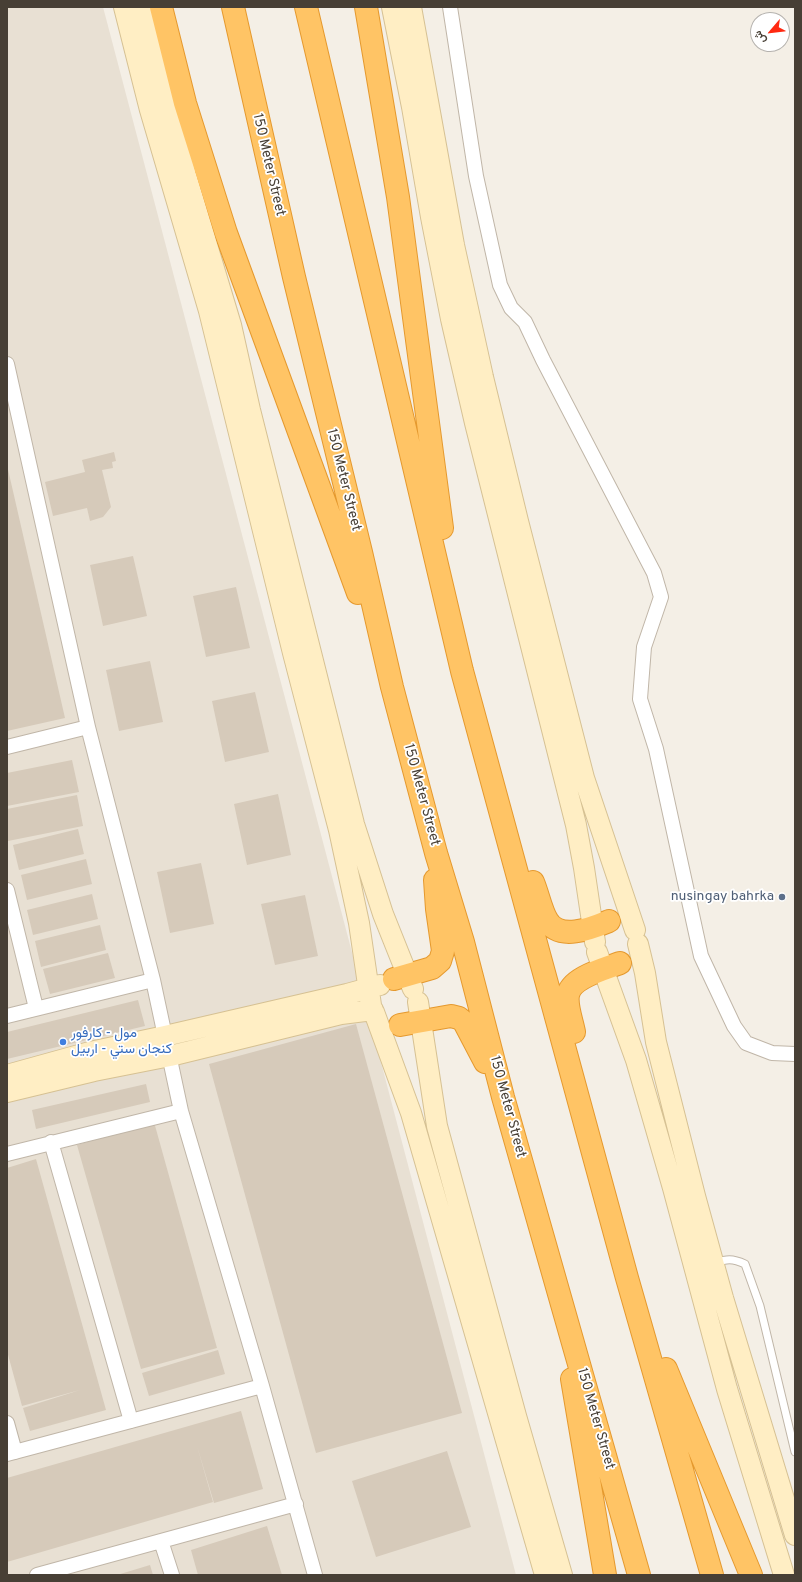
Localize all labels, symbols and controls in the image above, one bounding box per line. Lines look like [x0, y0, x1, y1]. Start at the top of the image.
north arrow [750, 12, 790, 52]
text: ش [751, 28, 770, 46]
street label: 150 Meter Street [248, 112, 288, 218]
street label: 150 Meter Street [322, 427, 364, 533]
street label: 150 Meter Street [399, 742, 443, 848]
place label: nusingay bahrka [671, 889, 774, 905]
marker: nusingay bahrka [777, 892, 787, 902]
place label: مول - كارفور كنجان ستي - اربيل [71, 1026, 172, 1058]
marker: مول - كارفور كنجان ستي - اربيل [58, 1037, 68, 1047]
street label: 150 Meter Street [485, 1054, 529, 1160]
street label: 150 Meter Street [572, 1366, 618, 1472]

